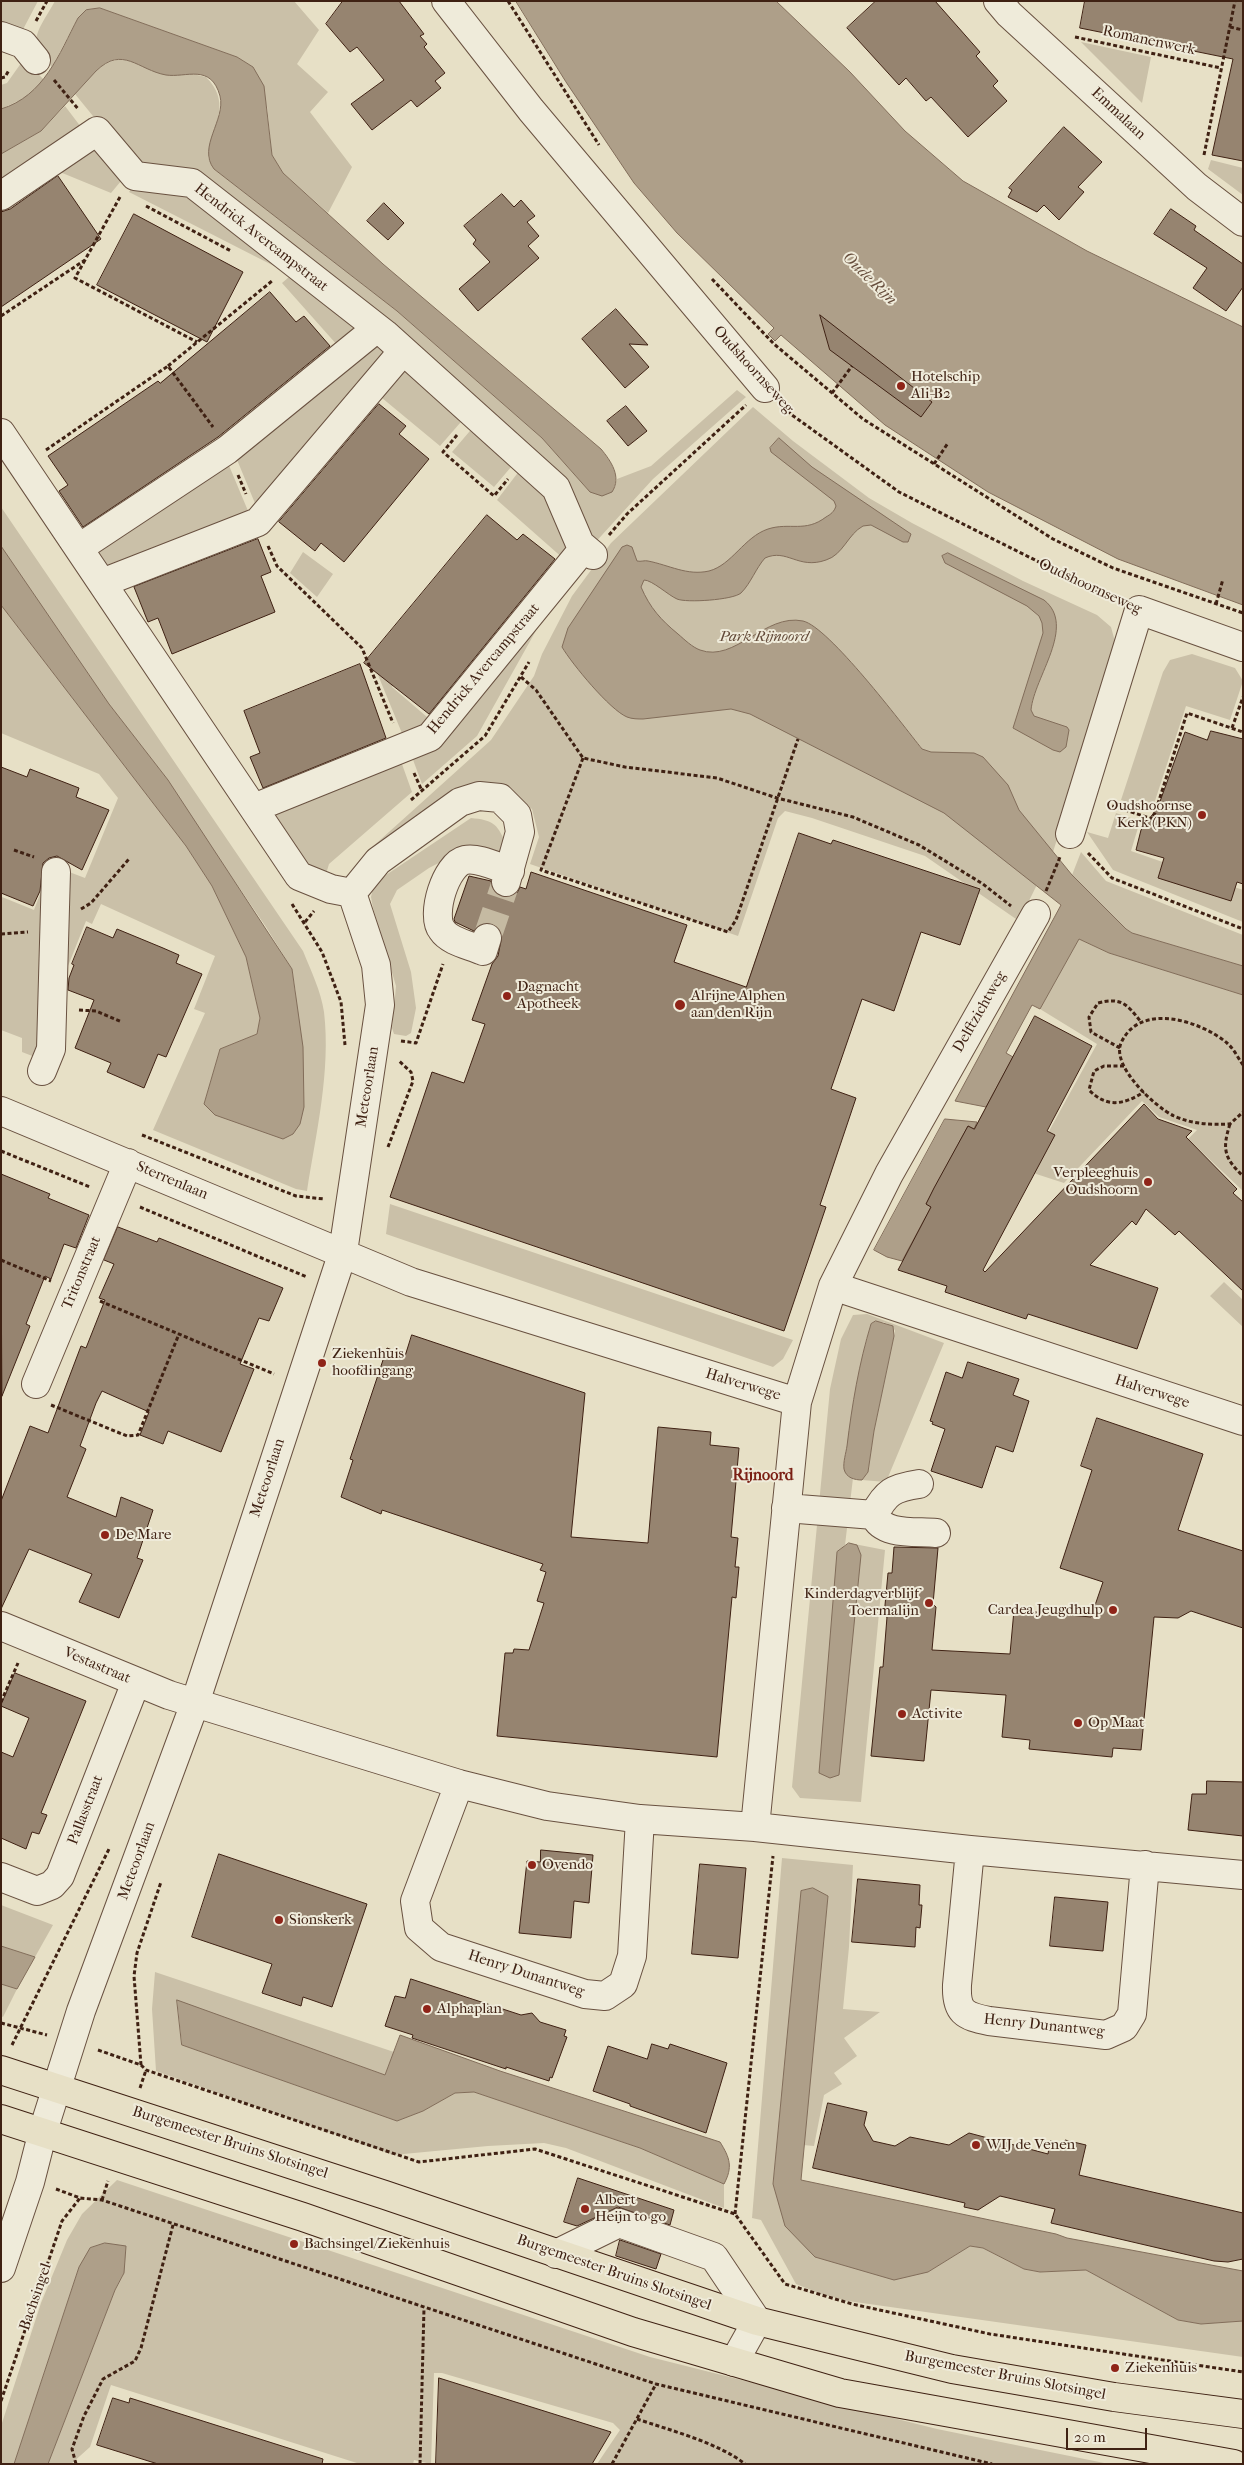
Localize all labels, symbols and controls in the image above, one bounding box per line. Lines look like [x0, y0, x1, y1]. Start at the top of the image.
street label: Romanenwerk [1101, 22, 1197, 60]
street label: Emmalaan [1087, 84, 1149, 144]
street label: Hendrick Avercampstraat [190, 180, 332, 296]
water label: Oude Rijn [838, 249, 900, 309]
street label: Oudshoornseweg [709, 322, 797, 418]
place label: Hotelschip Ali-B2 [911, 368, 980, 403]
marker: Hotelschip Ali-B2 [895, 380, 907, 392]
street label: Oudshoornseweg [1036, 555, 1144, 619]
street label: Hendrick Avercampstraat [424, 600, 544, 738]
park label: Park Rijnoord [719, 628, 809, 646]
place label: Oudshoornse Kerk (PKN) [1107, 797, 1192, 832]
marker: Oudshoornse Kerk (PKN) [1196, 809, 1208, 821]
street label: Delftzichtweg [950, 968, 1010, 1056]
place label: Dagnacht Apotheek [517, 978, 579, 1013]
place label: Alrijne Alphen aan den Rijn [691, 987, 785, 1022]
marker: Dagnacht Apotheek [501, 990, 513, 1002]
marker: Alrijne Alphen aan den Rijn [673, 998, 687, 1012]
street label: Meteoorlaan [353, 1045, 383, 1129]
street label: Sterrenlaan [133, 1158, 211, 1204]
place label: Verpleeghuis Oudshoorn [1053, 1164, 1138, 1199]
marker: Verpleeghuis Oudshoorn [1142, 1176, 1154, 1188]
street label: Tritonstraat [59, 1234, 105, 1312]
place label: Ziekenhuis hoofdingang [332, 1345, 413, 1380]
marker: Ziekenhuis hoofdingang [316, 1357, 328, 1369]
street label: Halverwege [703, 1365, 783, 1405]
street label: Halverwege [1112, 1371, 1192, 1413]
street label: Meteoorlaan [247, 1436, 289, 1520]
district label: Rijnoord [732, 1466, 794, 1486]
place label: De Mare [115, 1526, 171, 1544]
marker: De Mare [99, 1529, 111, 1541]
place label: Kinderdagverblijf Toermalijn [804, 1585, 919, 1620]
marker: Kinderdagverblijf Toermalijn [923, 1597, 935, 1609]
place label: Cardea Jeugdhulp [988, 1601, 1103, 1619]
marker: Cardea Jeugdhulp [1107, 1604, 1119, 1616]
street label: Vestastraat [61, 1644, 133, 1688]
place label: Activite [912, 1705, 963, 1723]
marker: Activite [896, 1708, 908, 1720]
place label: Op Maat [1088, 1714, 1144, 1732]
marker: Op Maat [1072, 1717, 1084, 1729]
street label: Pallasstraat [64, 1773, 108, 1847]
street label: Meteoorlaan [115, 1819, 159, 1903]
place label: Ovendo [542, 1856, 593, 1874]
marker: Ovendo [526, 1859, 538, 1871]
place label: Sionskerk [289, 1911, 352, 1929]
marker: Sionskerk [273, 1914, 285, 1926]
street label: Henry Dunantweg [466, 1947, 586, 2001]
place label: Alphaplan [437, 2000, 502, 2018]
marker: Alphaplan [421, 2003, 433, 2015]
street label: Henry Dunantweg [983, 2011, 1105, 2041]
street label: Burgemeester Bruins Slotsingel [130, 2103, 330, 2183]
place label: WIJ de Venen [986, 2136, 1075, 2154]
marker: WIJ de Venen [970, 2139, 982, 2151]
place label: Albert Heijn to go [595, 2191, 666, 2226]
marker: Albert Heijn to go [579, 2203, 591, 2215]
street label: Burgemeester Bruins Slotsingel [514, 2231, 714, 2315]
place label: Bachsingel/Ziekenhuis [304, 2235, 450, 2253]
marker: Bachsingel/Ziekenhuis [288, 2238, 300, 2250]
street label: Bachsingel [16, 2261, 56, 2333]
street label: Burgemeester Bruins Slotsingel [903, 2348, 1107, 2404]
place label: Ziekenhuis [1125, 2359, 1197, 2377]
marker: Ziekenhuis [1109, 2362, 1121, 2374]
scale bar [1069, 2418, 1150, 2450]
text: 20 m [1074, 2428, 1106, 2446]

